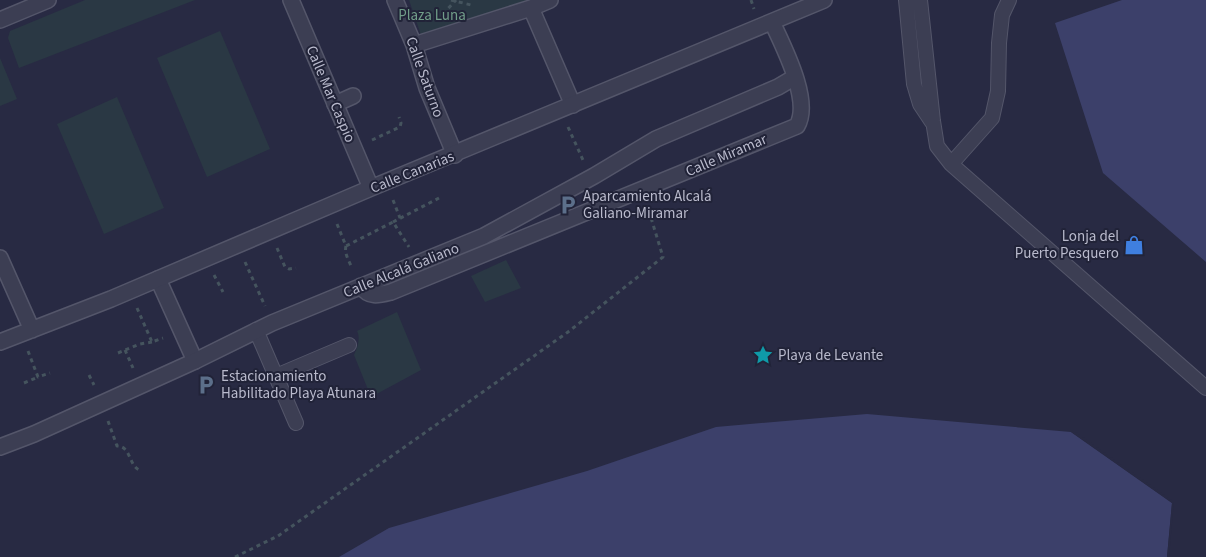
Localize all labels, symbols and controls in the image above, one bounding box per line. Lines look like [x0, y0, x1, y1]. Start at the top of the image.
park label: Plaza Luna [398, 5, 466, 26]
street label: Calle Saturno [400, 34, 449, 120]
street label: Calle Mar Caspio [301, 42, 360, 146]
street label: Calle Miramar [682, 129, 771, 182]
street label: Calle Canarias [367, 146, 457, 199]
place label: Aparcamiento Alcalá Galiano-Miramar [583, 186, 712, 224]
parking icon: Aparcamiento Alcalá Galiano-Miramar [557, 194, 579, 216]
place label: Lonja del Puerto Pesquero [1015, 226, 1119, 264]
shop icon: Lonja del Puerto Pesquero [1123, 234, 1145, 256]
street label: Calle Alcalá Galiano [340, 238, 462, 303]
place icon: Playa de Levante [752, 344, 774, 366]
place label: Playa de Levante [778, 345, 883, 366]
place label: Estacionamiento Habilitado Playa Atunara [221, 366, 376, 404]
parking icon: Estacionamiento Habilitado Playa Atunara [195, 374, 217, 396]

